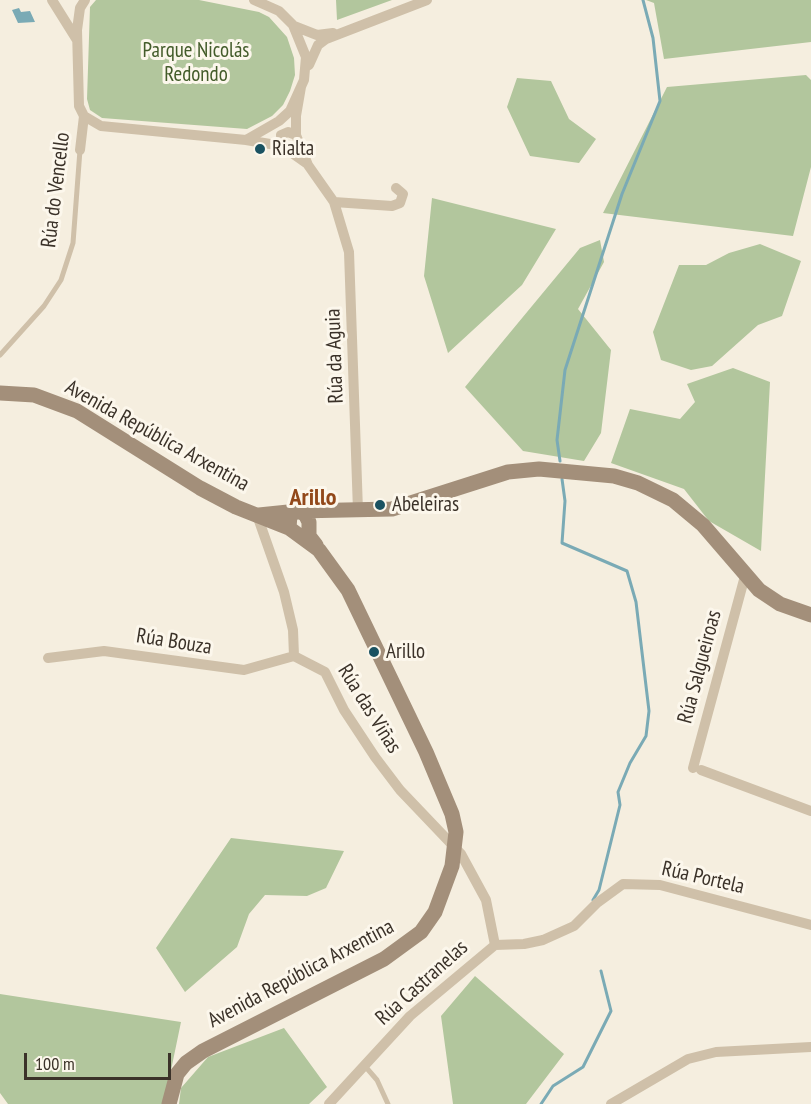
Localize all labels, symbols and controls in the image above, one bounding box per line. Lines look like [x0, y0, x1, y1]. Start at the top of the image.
park label: Parque Nicolás Redondo [143, 38, 249, 88]
street label: Rúa do Vencello [36, 131, 76, 249]
place label: Rialta [272, 136, 314, 162]
marker: Rialta [253, 142, 267, 156]
street label: Rúa da Aguia [321, 308, 349, 404]
street label: Avenida República Arxentina [61, 375, 253, 497]
district label: Arillo [290, 484, 336, 512]
place label: Abeleiras [392, 492, 459, 518]
marker: Abeleiras [373, 498, 387, 512]
street label: Rúa Salgueiroas [673, 608, 727, 726]
street label: Rúa Bouza [134, 624, 214, 660]
place label: Arillo [386, 639, 425, 665]
marker: Arillo [367, 645, 381, 659]
street label: Rúa das Viñas [332, 660, 406, 758]
street label: Rúa Portela [659, 856, 747, 900]
street label: Avenida República Arxentina [204, 914, 398, 1034]
street label: Rúa Castranelas [371, 935, 473, 1031]
scale bar [27, 1041, 174, 1079]
text: 100 m [35, 1052, 75, 1075]

